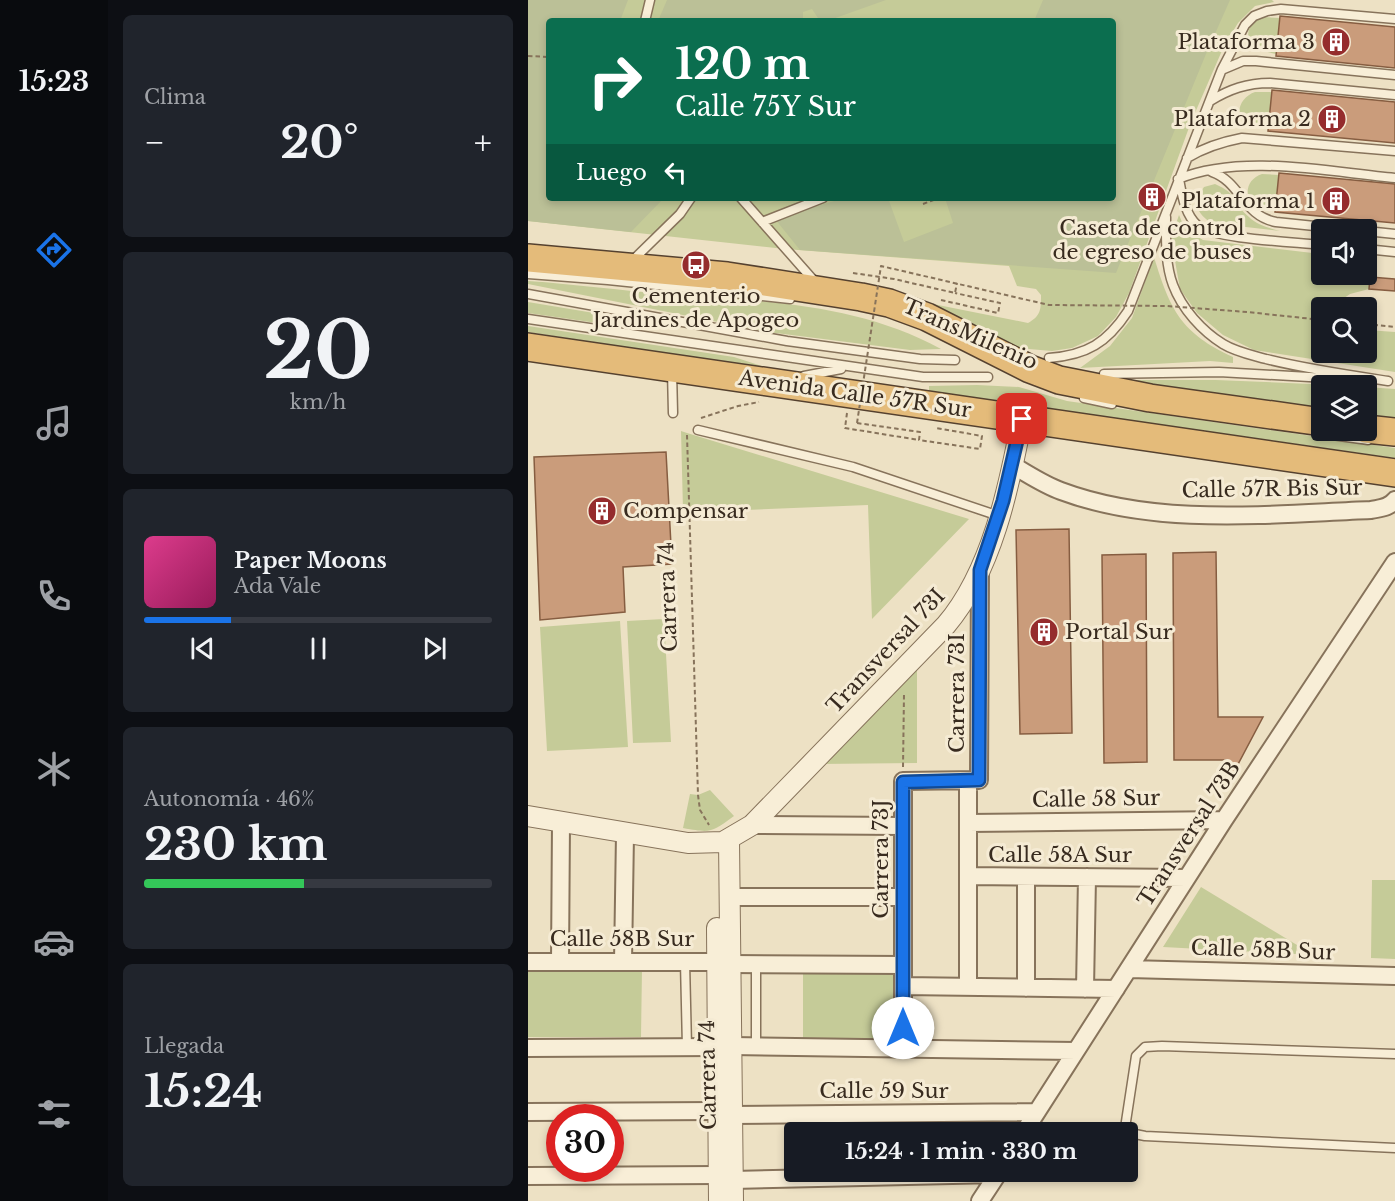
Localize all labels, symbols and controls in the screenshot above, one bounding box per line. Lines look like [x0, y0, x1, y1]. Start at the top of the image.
building icon: Plataforma 3 [1320, 26, 1352, 58]
place label: Plataforma 3 [1177, 29, 1315, 55]
text: 120 m [675, 38, 810, 90]
icon: right [576, 42, 654, 120]
text: 15:23 [19, 65, 89, 98]
text: Clima [144, 85, 206, 109]
text: Calle 75Y Sur [675, 90, 856, 123]
building icon: Plataforma 2 [1316, 103, 1348, 135]
place label: Plataforma 2 [1173, 106, 1311, 132]
text: 20° [280, 114, 359, 170]
text: − [144, 122, 165, 163]
text: + [474, 122, 492, 163]
icon: left [659, 156, 692, 189]
text: Luego [576, 159, 647, 186]
building icon: Caseta de control de egreso de buses [1136, 181, 1168, 213]
building icon: Plataforma 1 [1320, 185, 1352, 217]
place label: Plataforma 1 [1181, 188, 1315, 214]
place label: Caseta de control de egreso de buses [1052, 215, 1252, 265]
map controls [1311, 219, 1377, 441]
button: sound [1311, 219, 1377, 285]
icon: directions [33, 229, 75, 271]
bus stop icon: Cementerio Jardines de Apogeo [680, 249, 712, 281]
place label: Cementerio Jardines de Apogeo [590, 283, 799, 333]
street label: TransMilenio [898, 293, 1042, 375]
button: search [1311, 297, 1377, 363]
text: 20 [263, 302, 373, 399]
street label: Avenida Calle 57R Sur [736, 365, 973, 423]
button: layers [1311, 375, 1377, 441]
text: km/h [290, 390, 346, 414]
pin [996, 393, 1047, 444]
icon: music [33, 402, 75, 444]
icon: arrive [1005, 402, 1038, 435]
street label: Calle 57R Bis Sur [1181, 474, 1363, 504]
building icon: Compensar [586, 495, 618, 527]
place label: Compensar [623, 498, 748, 524]
street label: Carrera 74 [653, 541, 683, 653]
text: Paper Moons [234, 547, 387, 574]
text: Ada Vale [234, 574, 321, 598]
icon: phone [33, 575, 75, 617]
street label: Transversal 73I [821, 583, 951, 719]
building icon: Portal Sur [1028, 616, 1060, 648]
place label: Portal Sur [1065, 619, 1173, 645]
icon: previous [186, 632, 219, 665]
icon: pause [302, 632, 335, 665]
icon: next [418, 632, 451, 665]
street label: Carrera 73I [944, 633, 970, 753]
icon: climate [33, 748, 75, 790]
street label: Transversal 73B [1132, 756, 1246, 912]
street label: Calle 58 Sur [1032, 785, 1160, 813]
text: Autonomía · 46% [144, 787, 314, 811]
street label: Carrera 73J [868, 799, 894, 919]
text: 230 km [144, 816, 328, 872]
street label: Calle 58A Sur [988, 842, 1132, 868]
icon: car [33, 921, 75, 963]
street label: Calle 58B Sur [550, 926, 694, 952]
street label: Calle 58B Sur [1190, 934, 1336, 966]
position arrow [871, 996, 935, 1060]
street label: Carrera 74 [694, 1020, 722, 1130]
text: Llegada [144, 1034, 224, 1058]
text: 15:24 [144, 1063, 262, 1119]
street label: Calle 59 Sur [819, 1078, 949, 1104]
icon: filters [33, 1093, 75, 1135]
speed limit sign: 30 [546, 1104, 624, 1182]
text: 15:24 · 1 min · 330 m [845, 1138, 1077, 1165]

